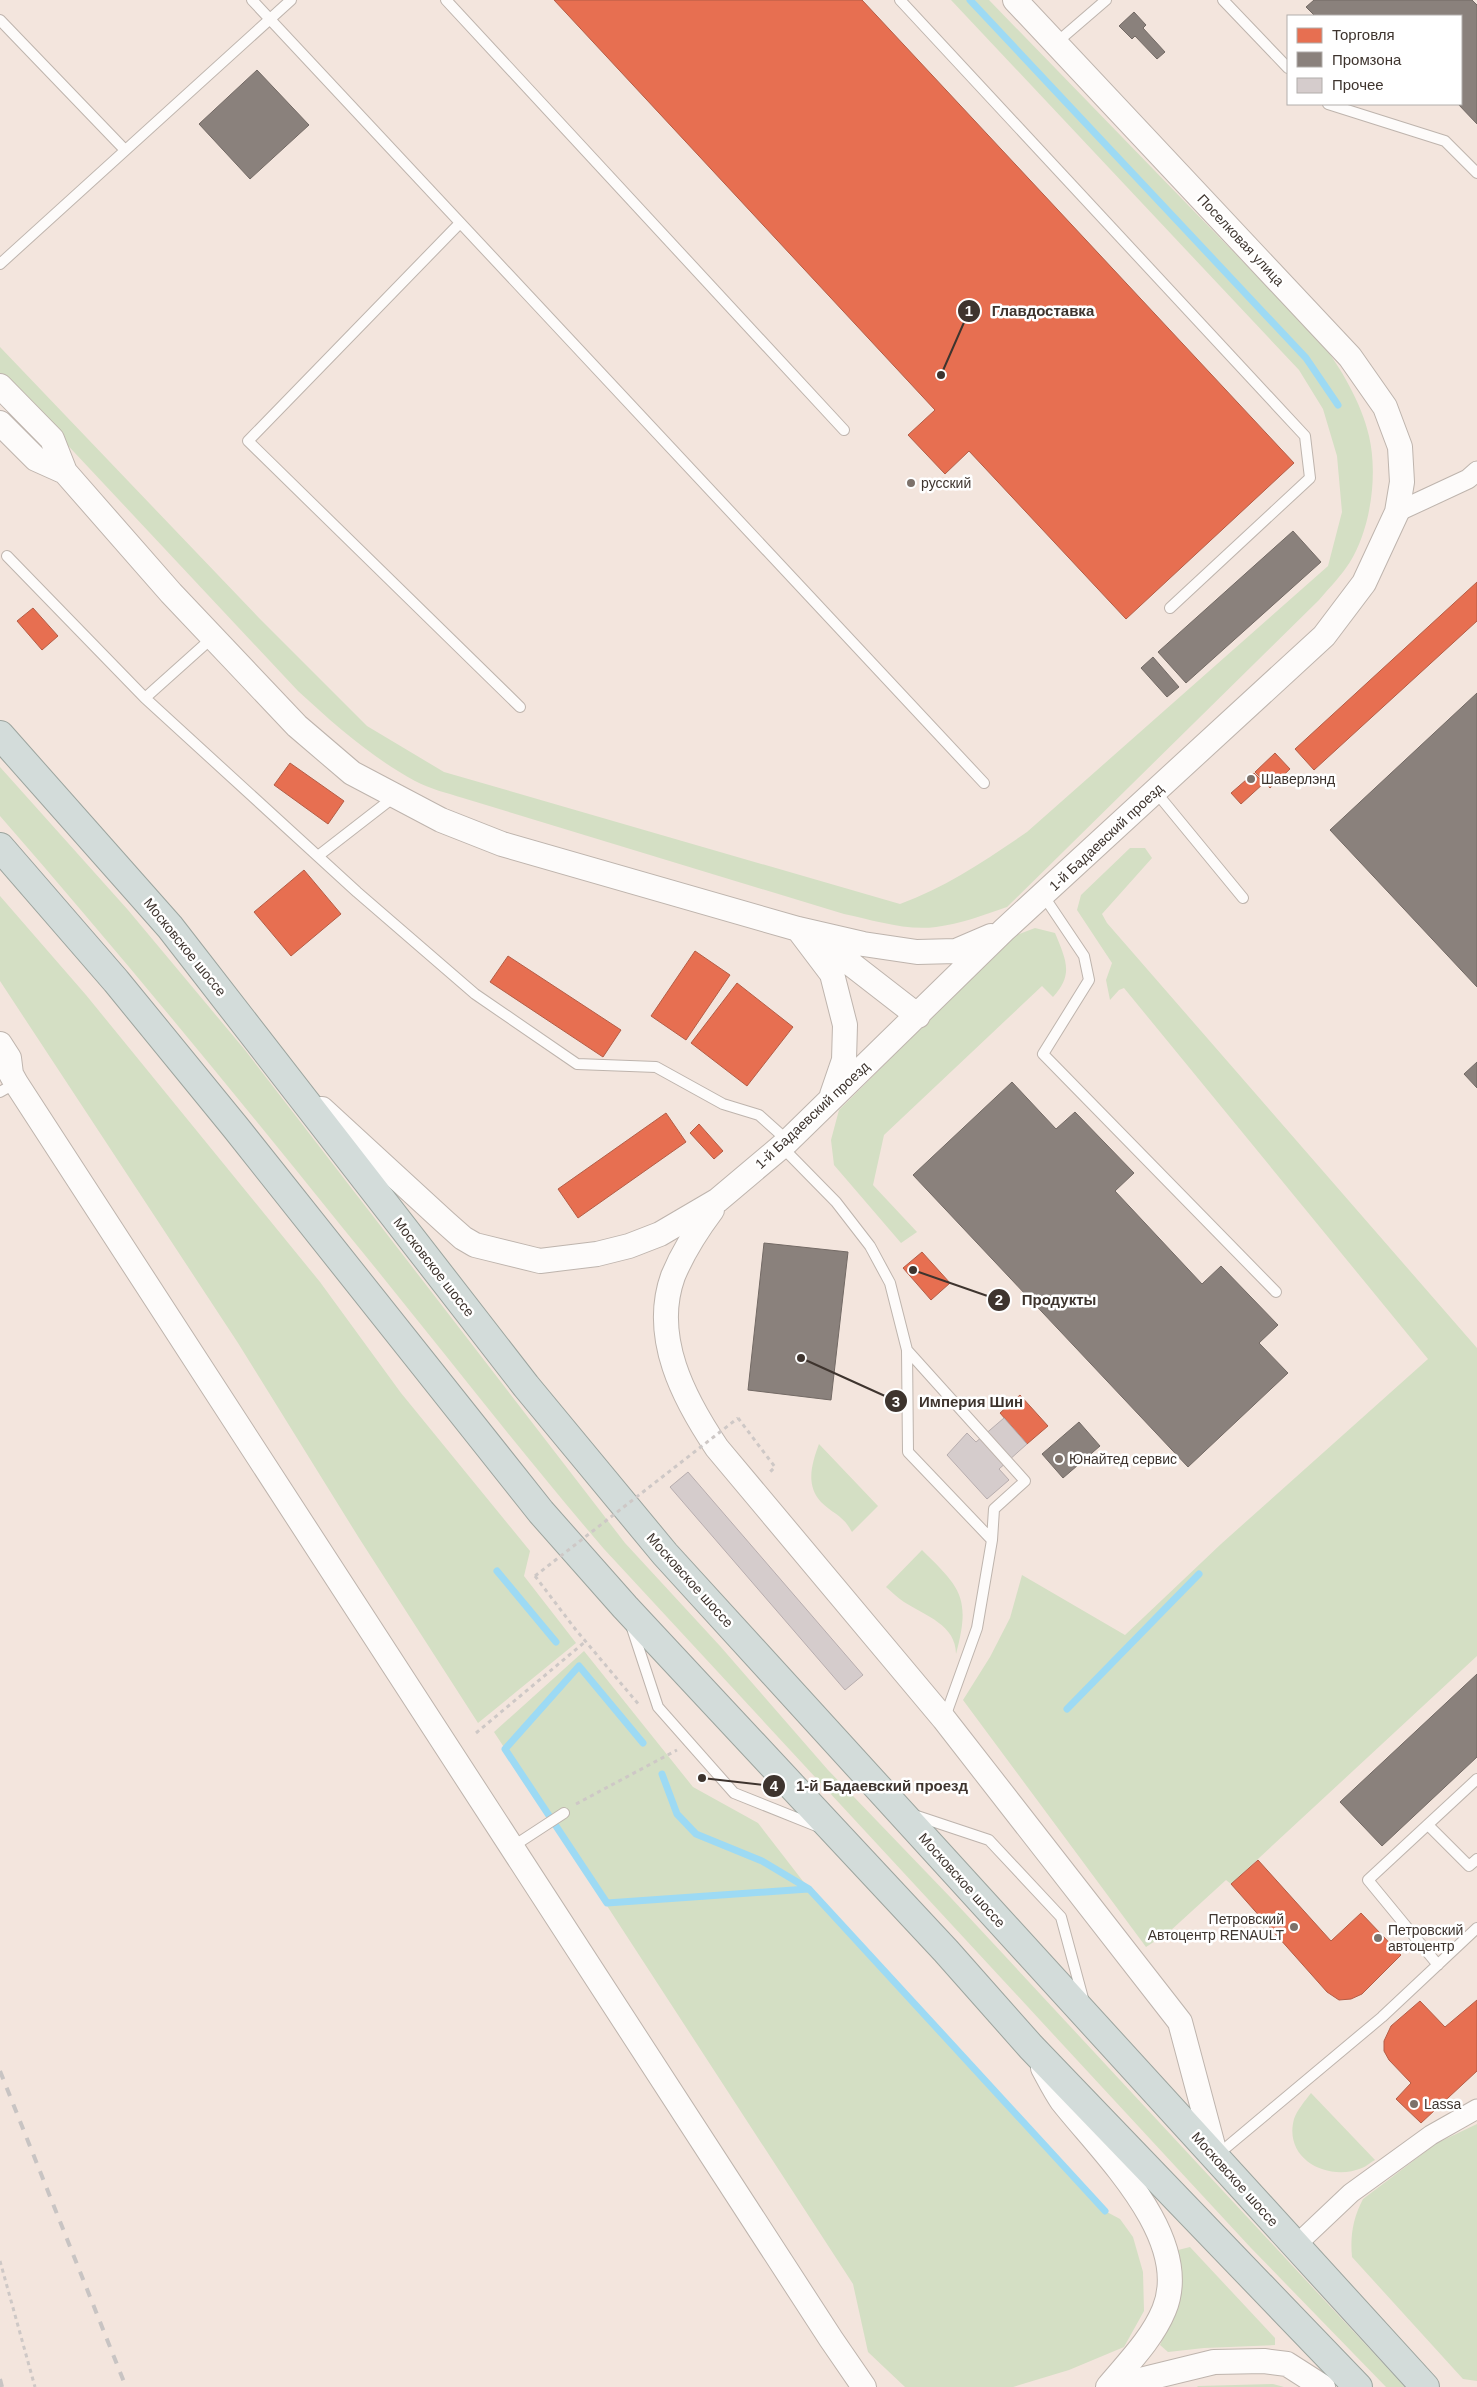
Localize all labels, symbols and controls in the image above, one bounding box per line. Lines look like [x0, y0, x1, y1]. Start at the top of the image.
legend [1287, 15, 1462, 105]
text: Торговля [1332, 26, 1395, 43]
text: Промзона [1332, 51, 1402, 68]
text: Прочее [1332, 76, 1384, 93]
street label: Поселковая улица [1194, 191, 1288, 289]
callout: Главдоставка [957, 296, 1104, 326]
text: 1 [965, 302, 973, 319]
text: Главдоставка [992, 302, 1095, 319]
place label: русский [921, 475, 971, 491]
marker: русский [905, 477, 917, 489]
place label: Шаверлэнд [1261, 771, 1335, 787]
marker: Шаверлэнд [1245, 773, 1257, 785]
street label: 1-й Бадаевский проезд [1046, 780, 1166, 894]
street label: Московское шоссе [141, 895, 230, 999]
street label: 1-й Бадаевский проезд [752, 1058, 872, 1172]
street label: Московское шоссе [390, 1214, 478, 1320]
callout: Продукты [986, 1285, 1106, 1315]
text: 2 [995, 1291, 1003, 1308]
text: Продукты [1022, 1291, 1096, 1308]
callout: Империя Шин [884, 1386, 1033, 1416]
text: 3 [892, 1393, 900, 1410]
text: Империя Шин [919, 1393, 1023, 1410]
place label: Юнайтед сервис [1069, 1451, 1177, 1467]
marker: Юнайтед сервис [1053, 1453, 1065, 1465]
street label: Московское шоссе [643, 1529, 737, 1631]
callout: 1-й Бадаевский проезд [761, 1771, 978, 1801]
text: 4 [770, 1777, 779, 1794]
text: 1-й Бадаевский проезд [796, 1777, 969, 1794]
street label: Московское шоссе [915, 1829, 1009, 1931]
place label: Петровский Автоцентр RENAULT [1148, 1911, 1284, 1943]
marker: Петровский Автоцентр RENAULT [1288, 1921, 1300, 1933]
place label: Петровский автоцентр [1388, 1922, 1463, 1954]
marker: Петровский автоцентр [1372, 1932, 1384, 1944]
place label: Lassa [1424, 2096, 1462, 2112]
marker: Lassa [1408, 2098, 1420, 2110]
street label: Московское шоссе [1188, 2128, 1282, 2230]

